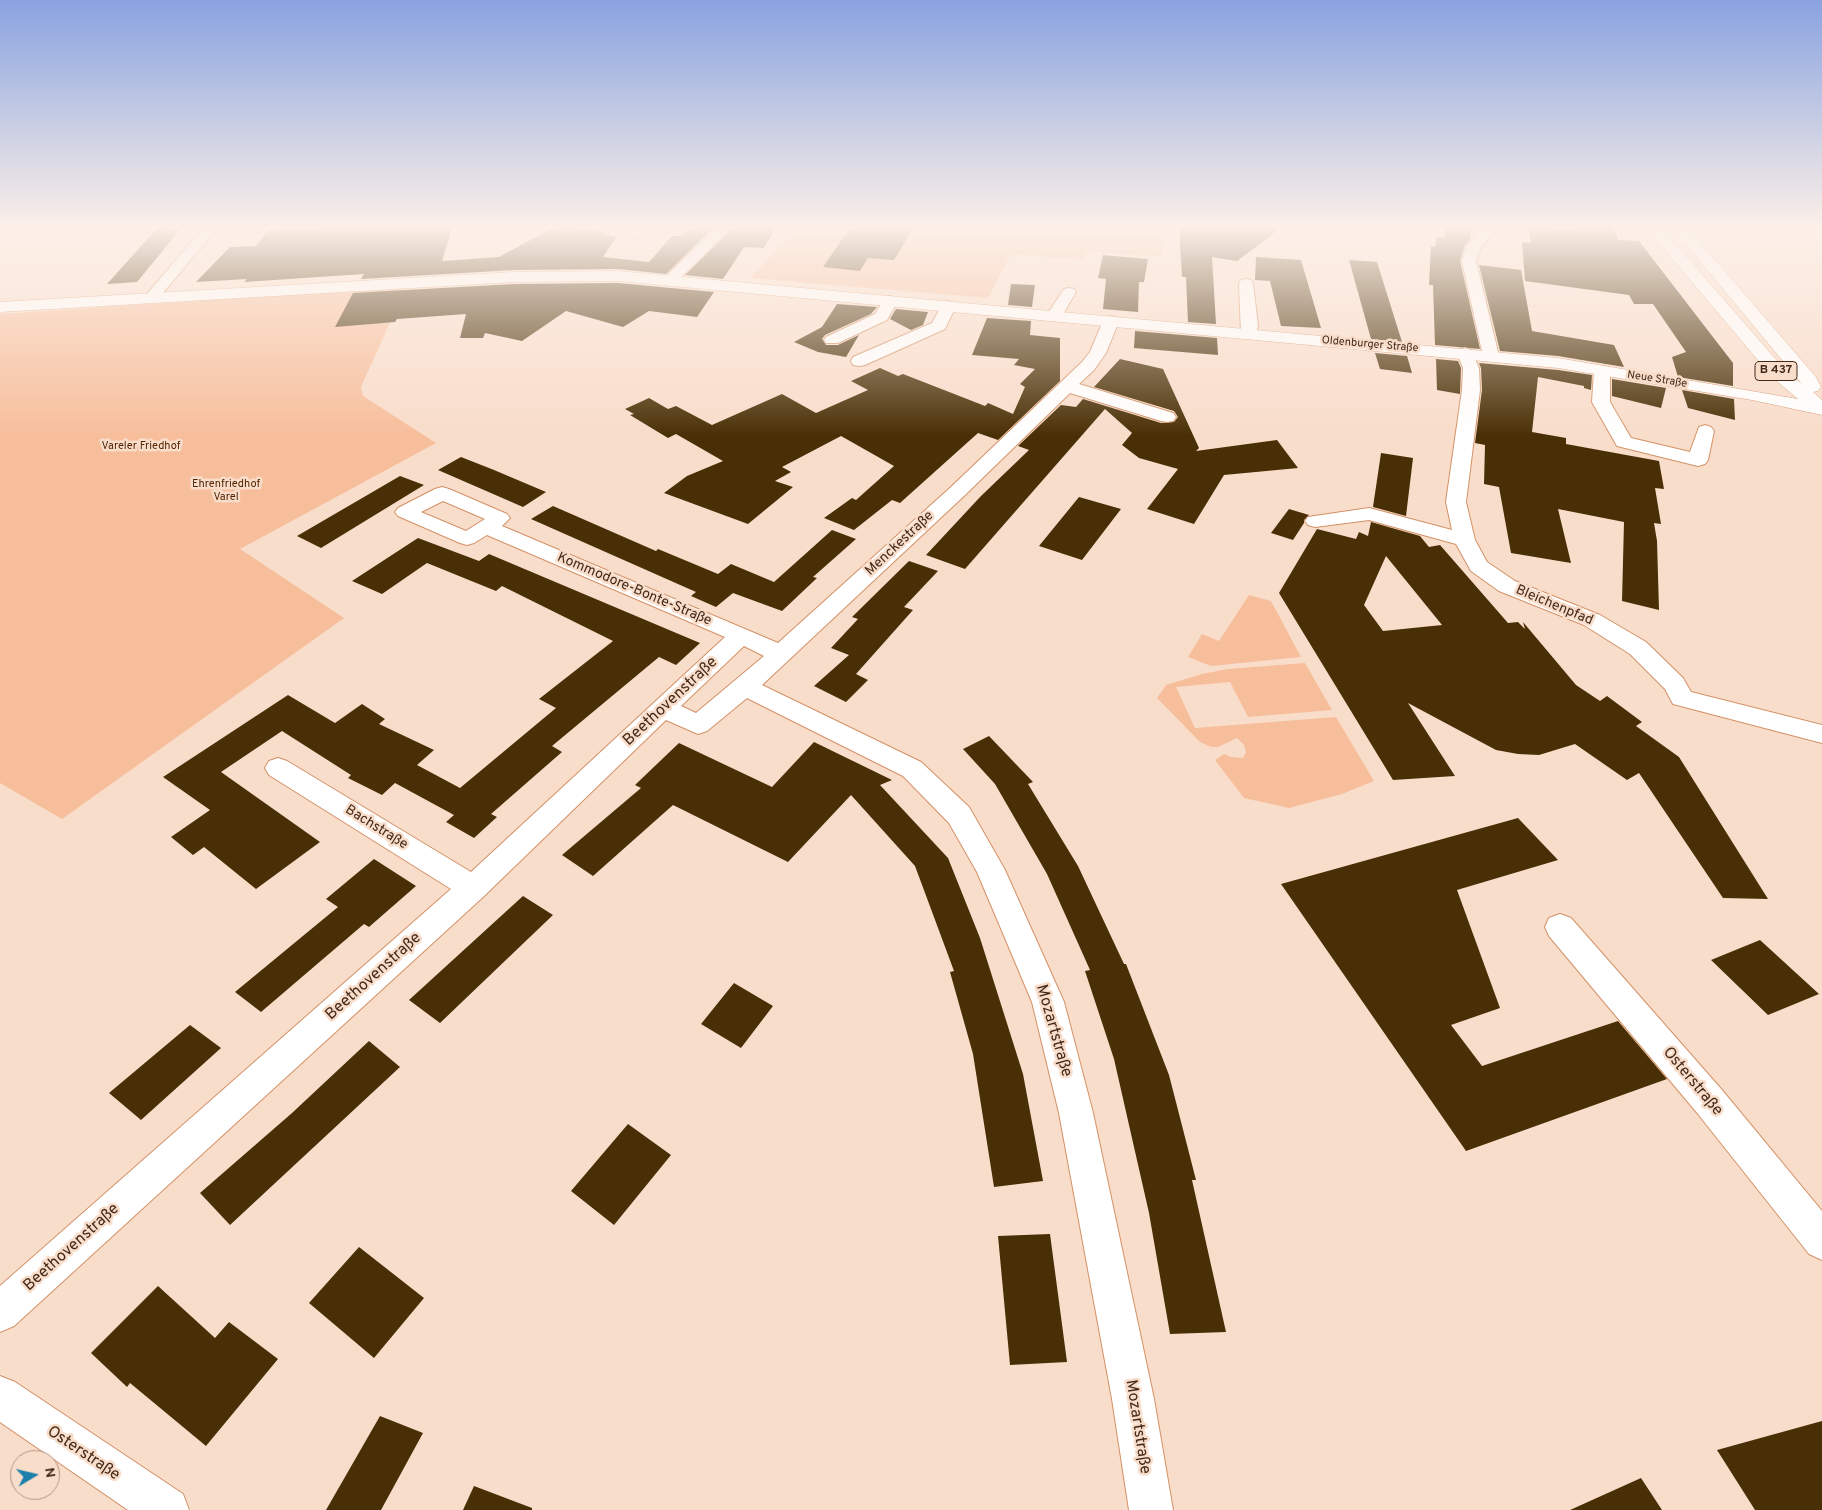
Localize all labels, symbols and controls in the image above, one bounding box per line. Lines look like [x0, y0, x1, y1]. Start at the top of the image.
street label: Oldenburger Straße [1321, 334, 1419, 356]
road number: B 437 [1755, 362, 1797, 381]
street label: Neue Straße [1626, 369, 1688, 391]
park label: Vareler Friedhof [102, 440, 180, 454]
park label: Ehrenfriedhof Varel [192, 478, 260, 504]
street label: Menckestraße [862, 508, 938, 580]
street label: Kommodore-Bonte-Straße [554, 550, 714, 630]
street label: Bleichenpfad [1513, 582, 1595, 630]
street label: Beethovenstraße [620, 653, 722, 751]
street label: Bachstraße [342, 802, 410, 854]
street label: Beethovenstraße [322, 929, 426, 1025]
street label: Mozartstraße [1031, 983, 1075, 1079]
street label: Osterstraße [1658, 1044, 1726, 1120]
street label: Beethovenstraße [20, 1200, 124, 1296]
street label: Mozartstraße [1120, 1378, 1154, 1476]
street label: Osterstraße [43, 1423, 123, 1485]
north arrow [10, 1450, 60, 1500]
text: N [40, 1466, 59, 1479]

